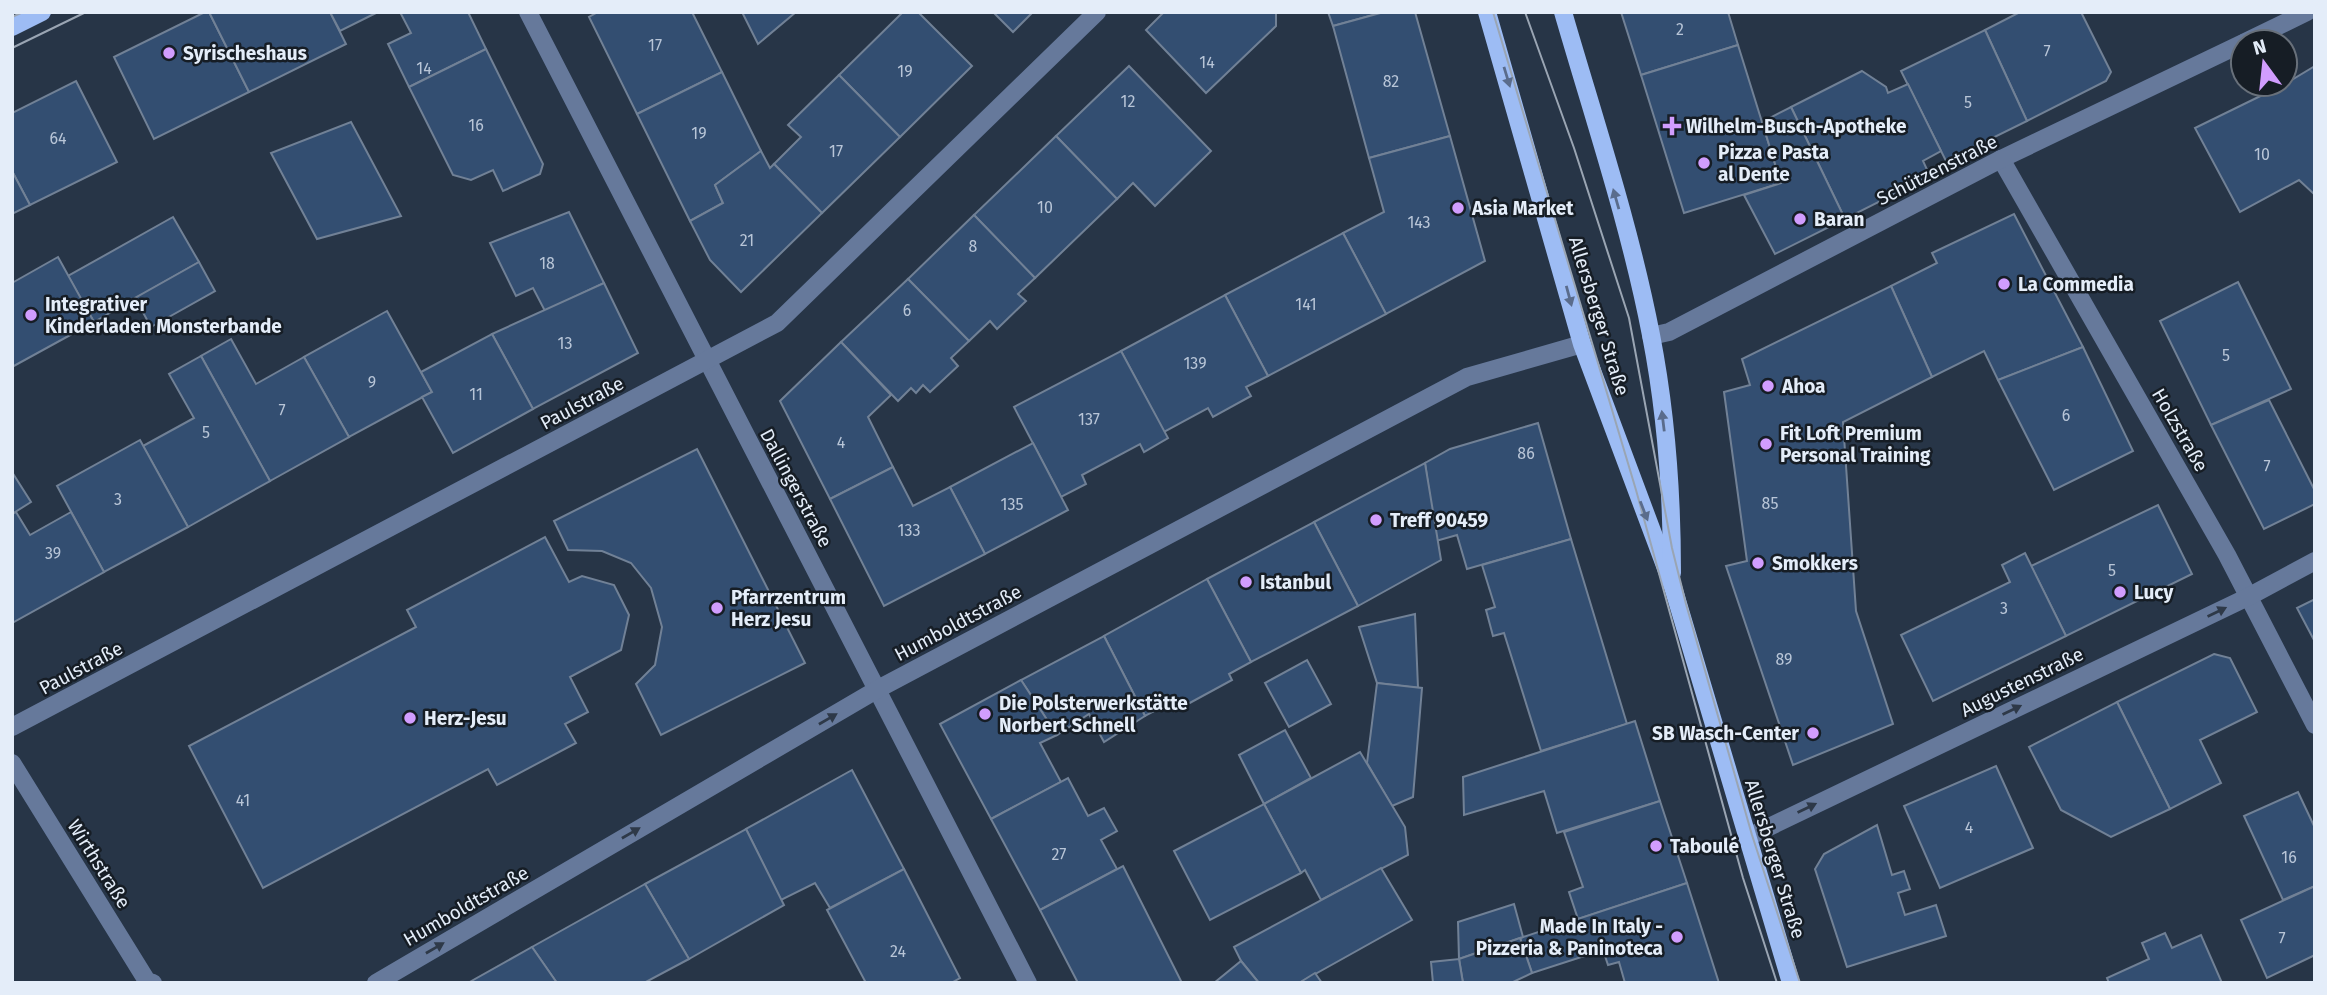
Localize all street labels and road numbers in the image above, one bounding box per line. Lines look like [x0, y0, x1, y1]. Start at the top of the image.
street label: Schützenstraße [1873, 130, 2001, 210]
street label: Allersberger Straße [1564, 234, 1634, 398]
street label: Paulstraße [536, 371, 628, 435]
street label: Holzstraße [2147, 384, 2213, 476]
street label: Dallingerstraße [755, 425, 837, 551]
street label: Humboldtstraße [890, 580, 1026, 666]
street label: Paulstraße [35, 636, 127, 700]
street label: Augustenstraße [1957, 642, 2087, 722]
street label: Allersberger Straße [1740, 777, 1810, 941]
street label: Wirthstraße [63, 815, 135, 913]
street label: Humboldtstraße [399, 861, 533, 951]

